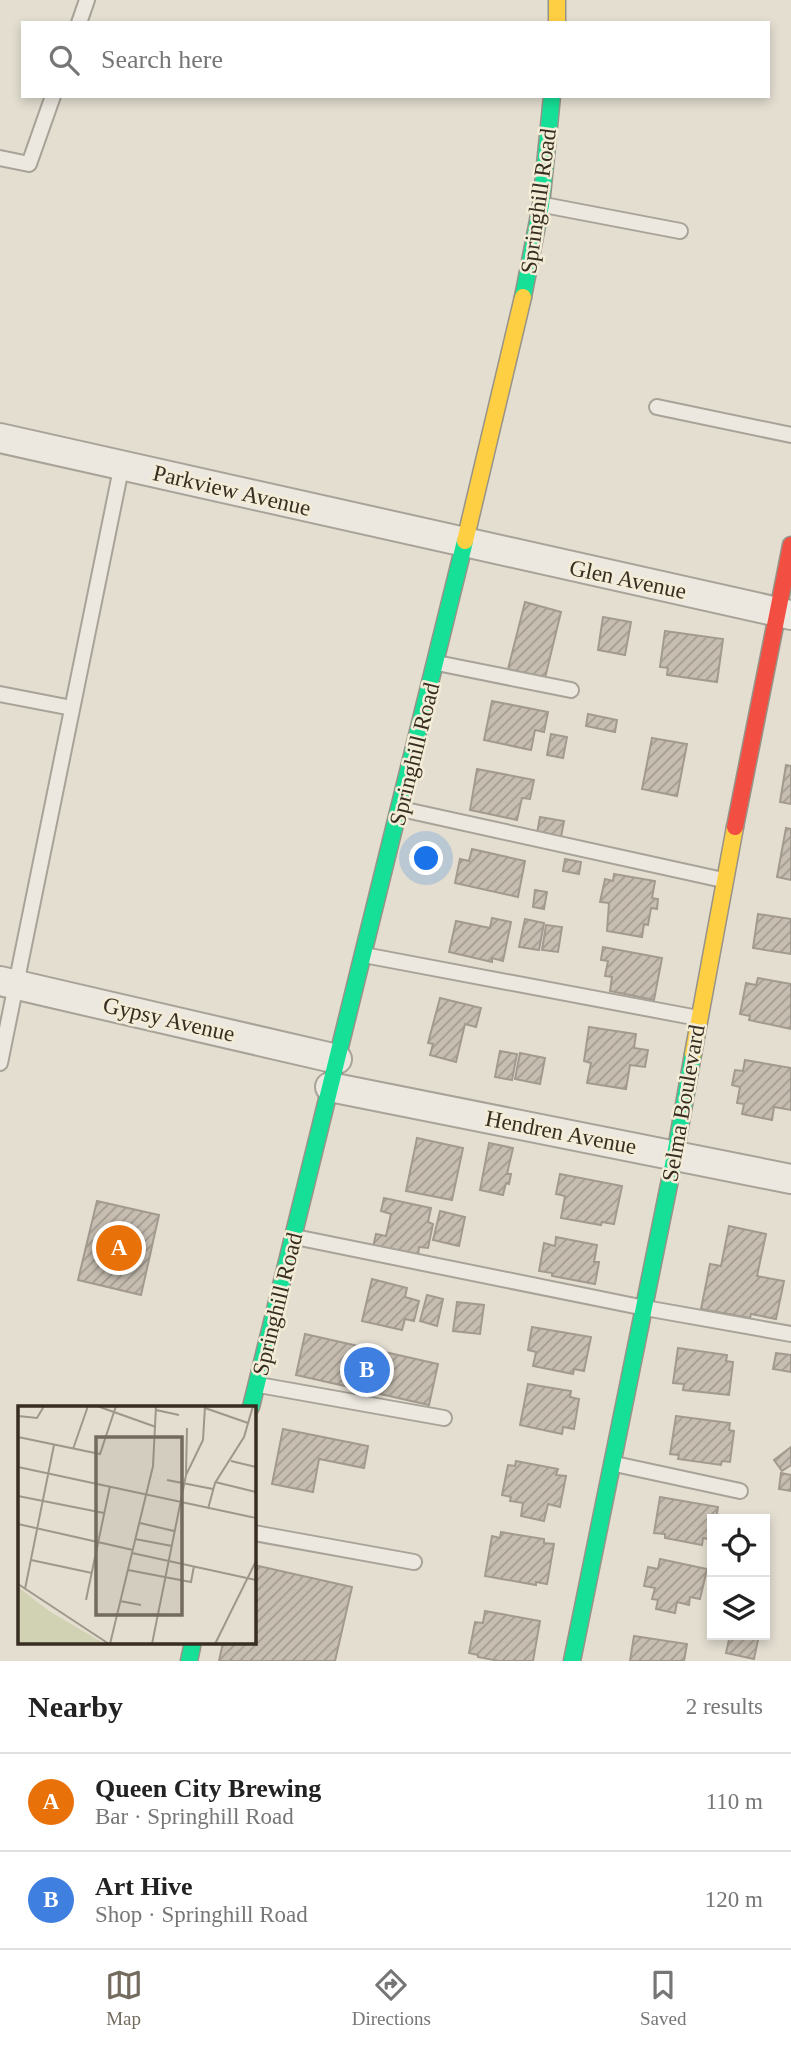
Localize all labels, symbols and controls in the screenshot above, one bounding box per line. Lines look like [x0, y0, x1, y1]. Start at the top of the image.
search box [21, 21, 770, 98]
icon: search [45, 41, 83, 79]
text: Search here [101, 45, 223, 74]
street label: Springhill Road [516, 126, 561, 275]
street label: Parkview Avenue [151, 460, 313, 521]
street label: Glen Avenue [567, 555, 689, 604]
street label: Springhill Road [385, 680, 444, 828]
your location [409, 841, 443, 875]
street label: Gypsy Avenue [101, 992, 237, 1047]
street label: Selma Boulevard [657, 1022, 710, 1184]
street label: Hendren Avenue [483, 1106, 639, 1159]
pin: A [96, 1222, 142, 1274]
street label: Springhill Road [248, 1230, 307, 1378]
pin: B [344, 1344, 390, 1396]
inset map [18, 1406, 256, 1644]
map controls [707, 1514, 770, 1640]
button: locate [707, 1514, 770, 1577]
button: layers [707, 1577, 770, 1640]
text: Nearby [28, 1690, 123, 1723]
text: 2 results [686, 1694, 763, 1719]
text: Queen City Brewing [95, 1774, 321, 1803]
text: A [43, 1789, 59, 1814]
text: 110 m [706, 1789, 763, 1814]
text: Bar · Springhill Road [95, 1804, 294, 1829]
text: Art Hive [95, 1872, 192, 1901]
text: B [43, 1887, 59, 1912]
text: 120 m [705, 1887, 763, 1912]
text: Shop · Springhill Road [95, 1902, 308, 1927]
tab: Map [105, 1966, 143, 2030]
tab: Directions [352, 1966, 431, 2030]
tab: Saved [640, 1966, 686, 2030]

